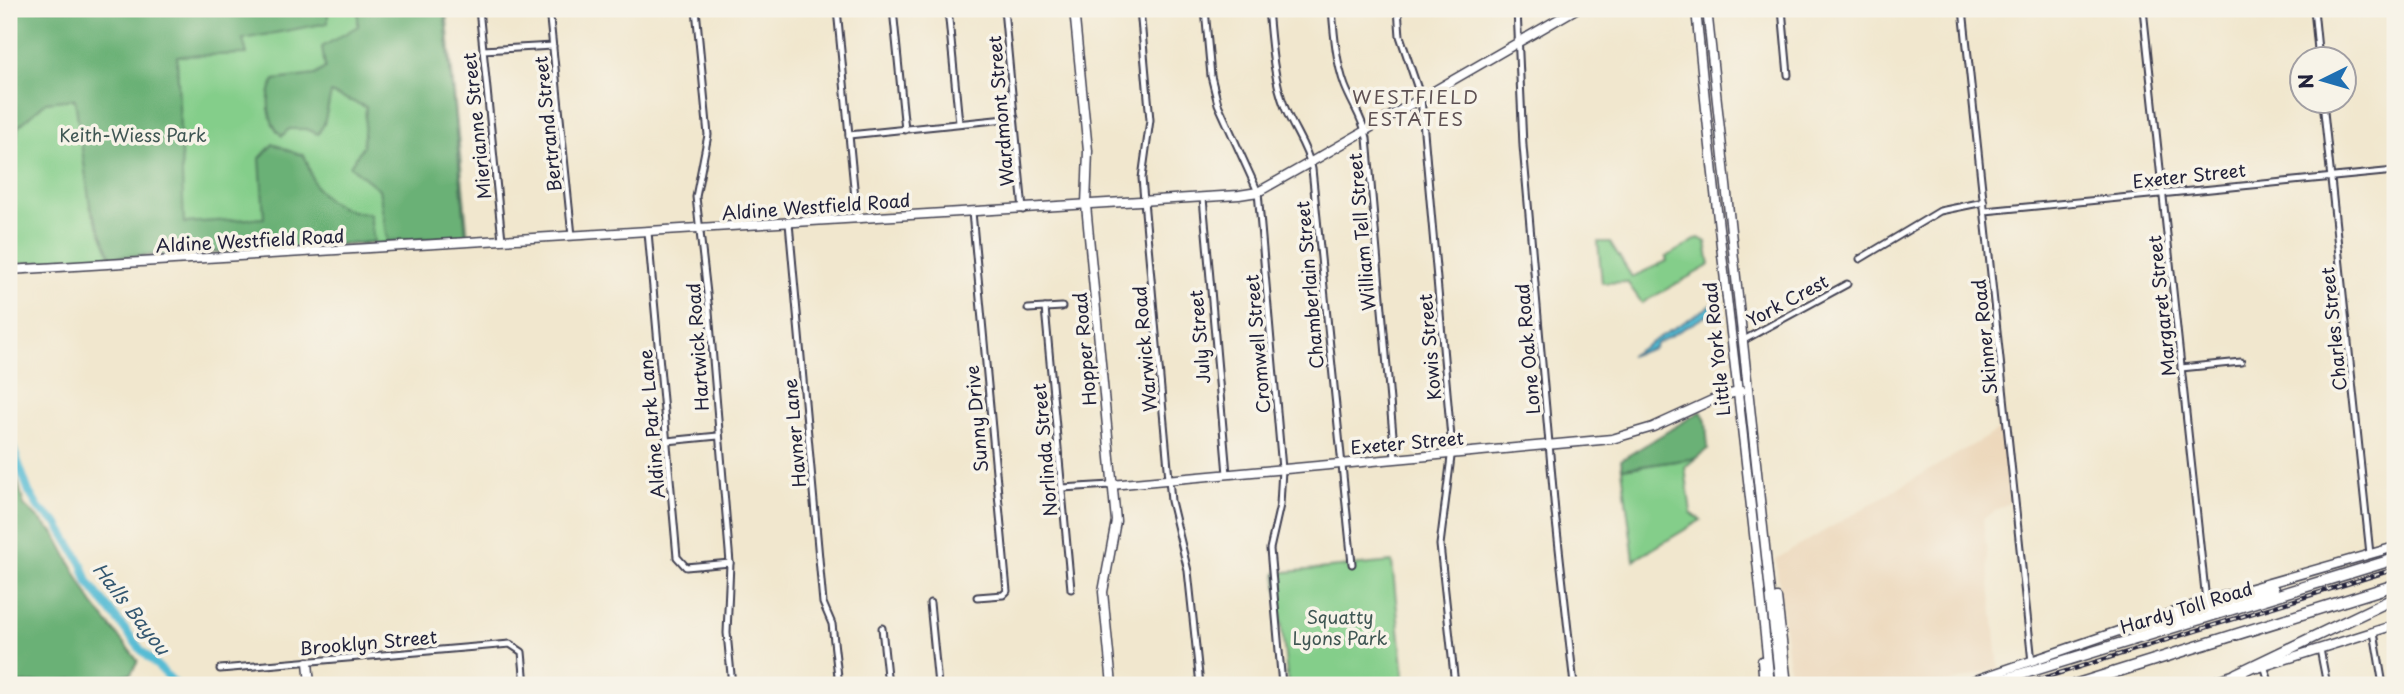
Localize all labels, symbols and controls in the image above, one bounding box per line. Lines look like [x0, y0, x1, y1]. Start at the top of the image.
street label: Wardmont Street [980, 35, 1020, 187]
north arrow [2288, 46, 2358, 116]
street label: Mierianne Street [455, 51, 497, 201]
street label: Bertrand Street [526, 55, 568, 193]
text: N [2290, 73, 2320, 90]
district label: WESTFIELD ESTATES [1352, 82, 1480, 132]
park label: Keith-Wiess Park [59, 121, 207, 148]
street label: William Tell Street [1341, 152, 1381, 312]
street label: Exeter Street [2131, 156, 2247, 194]
street label: Aldine Westfield Road [721, 186, 911, 226]
street label: Chamberlain Street [1288, 200, 1330, 370]
street label: Aldine Westfield Road [155, 222, 345, 258]
street label: Margaret Street [2140, 234, 2182, 378]
street label: Charles Street [2313, 266, 2353, 392]
street label: York Crest [1741, 267, 1833, 333]
street label: Cromwell Street [1237, 273, 1277, 415]
street label: Skinner Road [1965, 278, 2003, 396]
street label: Little York Road [1696, 281, 1736, 417]
street label: Hartwick Road [679, 282, 715, 412]
street label: Lone Oak Road [1508, 282, 1546, 416]
street label: Warwick Road [1125, 285, 1163, 413]
street label: July Street [1181, 289, 1217, 385]
street label: Hopper Road [1066, 291, 1102, 407]
street label: Kowis Street [1411, 293, 1447, 401]
street label: Aldine Park Lane [631, 348, 671, 500]
street label: Sunny Drive [958, 364, 994, 474]
street label: Havner Lane [776, 377, 812, 489]
street label: Norlinda Street [1025, 382, 1063, 518]
street label: Exeter Street [1349, 424, 1465, 460]
water label: Halls Bayou [87, 556, 178, 662]
street label: Hardy Toll Road [2116, 574, 2256, 640]
park label: Squatty Lyons Park [1293, 603, 1387, 651]
street label: Brooklyn Street [298, 623, 438, 661]

